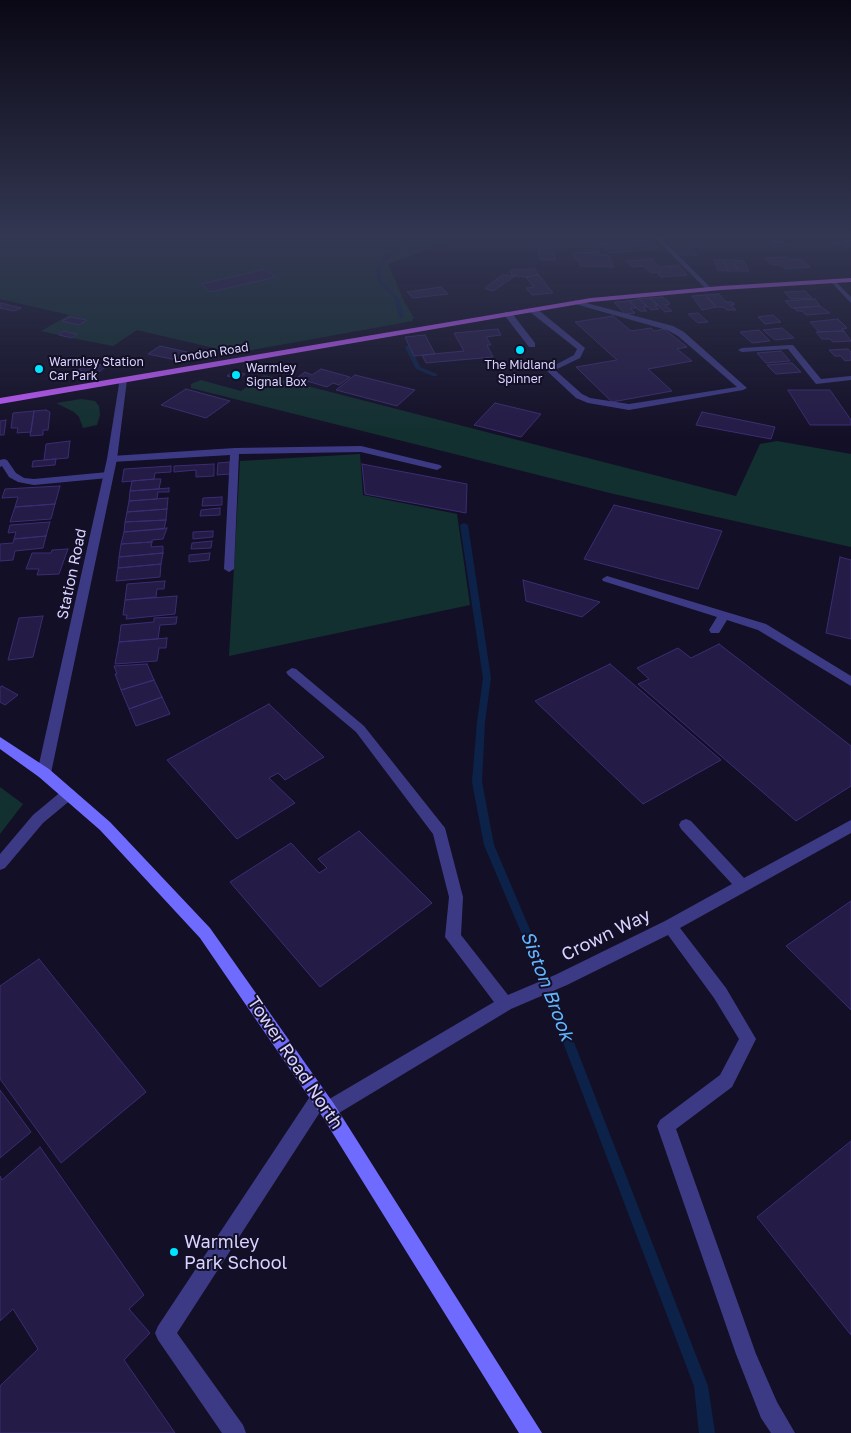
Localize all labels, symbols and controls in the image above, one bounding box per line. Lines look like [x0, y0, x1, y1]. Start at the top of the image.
street label: London Road [173, 340, 249, 366]
marker: The Midland Spinner [514, 344, 526, 356]
place label: Warmley Station Car Park [49, 355, 144, 383]
place label: The Midland Spinner [484, 358, 556, 386]
place label: Warmley Signal Box [246, 361, 307, 389]
marker: Warmley Station Car Park [33, 363, 45, 375]
marker: Warmley Signal Box [230, 369, 242, 381]
street label: Station Road [54, 527, 90, 621]
street label: Crown Way [558, 904, 654, 966]
water label: Siston Brook [516, 928, 578, 1044]
street label: Tower Road North [243, 993, 347, 1133]
place label: Warmley Park School [184, 1231, 287, 1274]
marker: Warmley Park School [168, 1246, 180, 1258]

